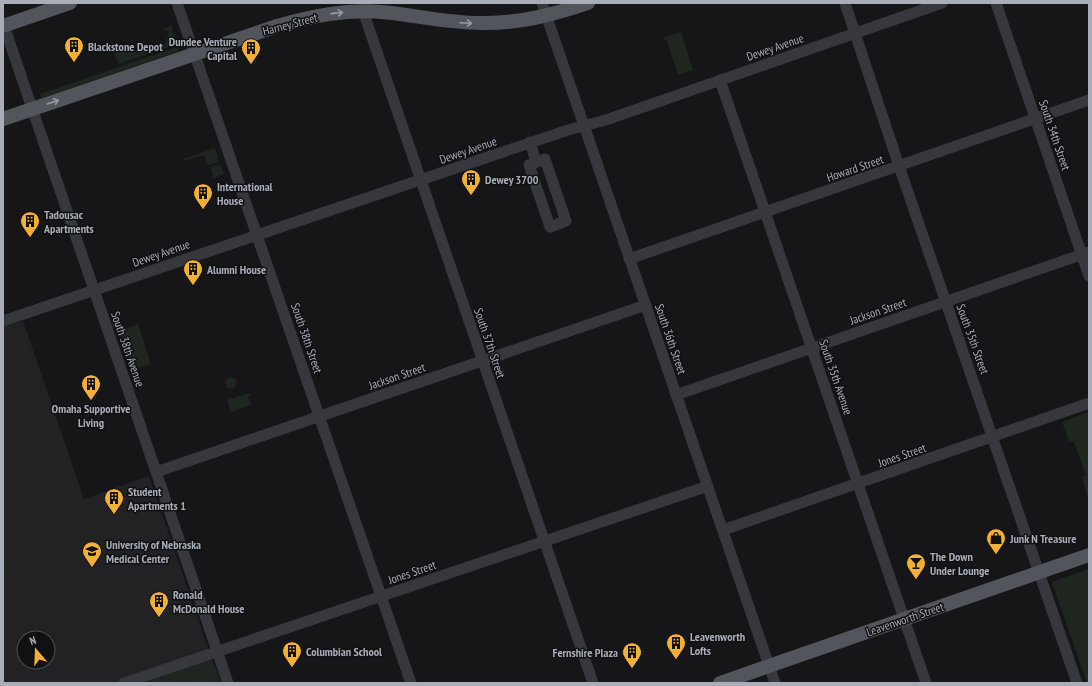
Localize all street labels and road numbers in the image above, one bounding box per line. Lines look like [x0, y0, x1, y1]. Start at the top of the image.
street label: Harney Street [261, 9, 320, 39]
street label: Dewey Avenue [744, 30, 806, 64]
street label: South 34th Street [1036, 98, 1074, 173]
street label: Dewey Avenue [437, 133, 499, 167]
street label: Howard Street [825, 151, 886, 185]
street label: Dewey Avenue [130, 236, 192, 270]
street label: Jackson Street [847, 294, 909, 328]
street label: South 38th Street [288, 301, 326, 376]
street label: South 36th Street [652, 302, 690, 377]
street label: South 35th Street [953, 302, 993, 377]
street label: South 37th Street [471, 306, 509, 381]
street label: South 38th Avenue [108, 309, 148, 389]
street label: South 35th Avenue [816, 337, 856, 417]
street label: Jackson Street [366, 359, 428, 393]
street label: Jones Street [875, 440, 929, 471]
street label: Jones Street [385, 557, 439, 588]
street label: Leavenworth Street [864, 599, 946, 639]

